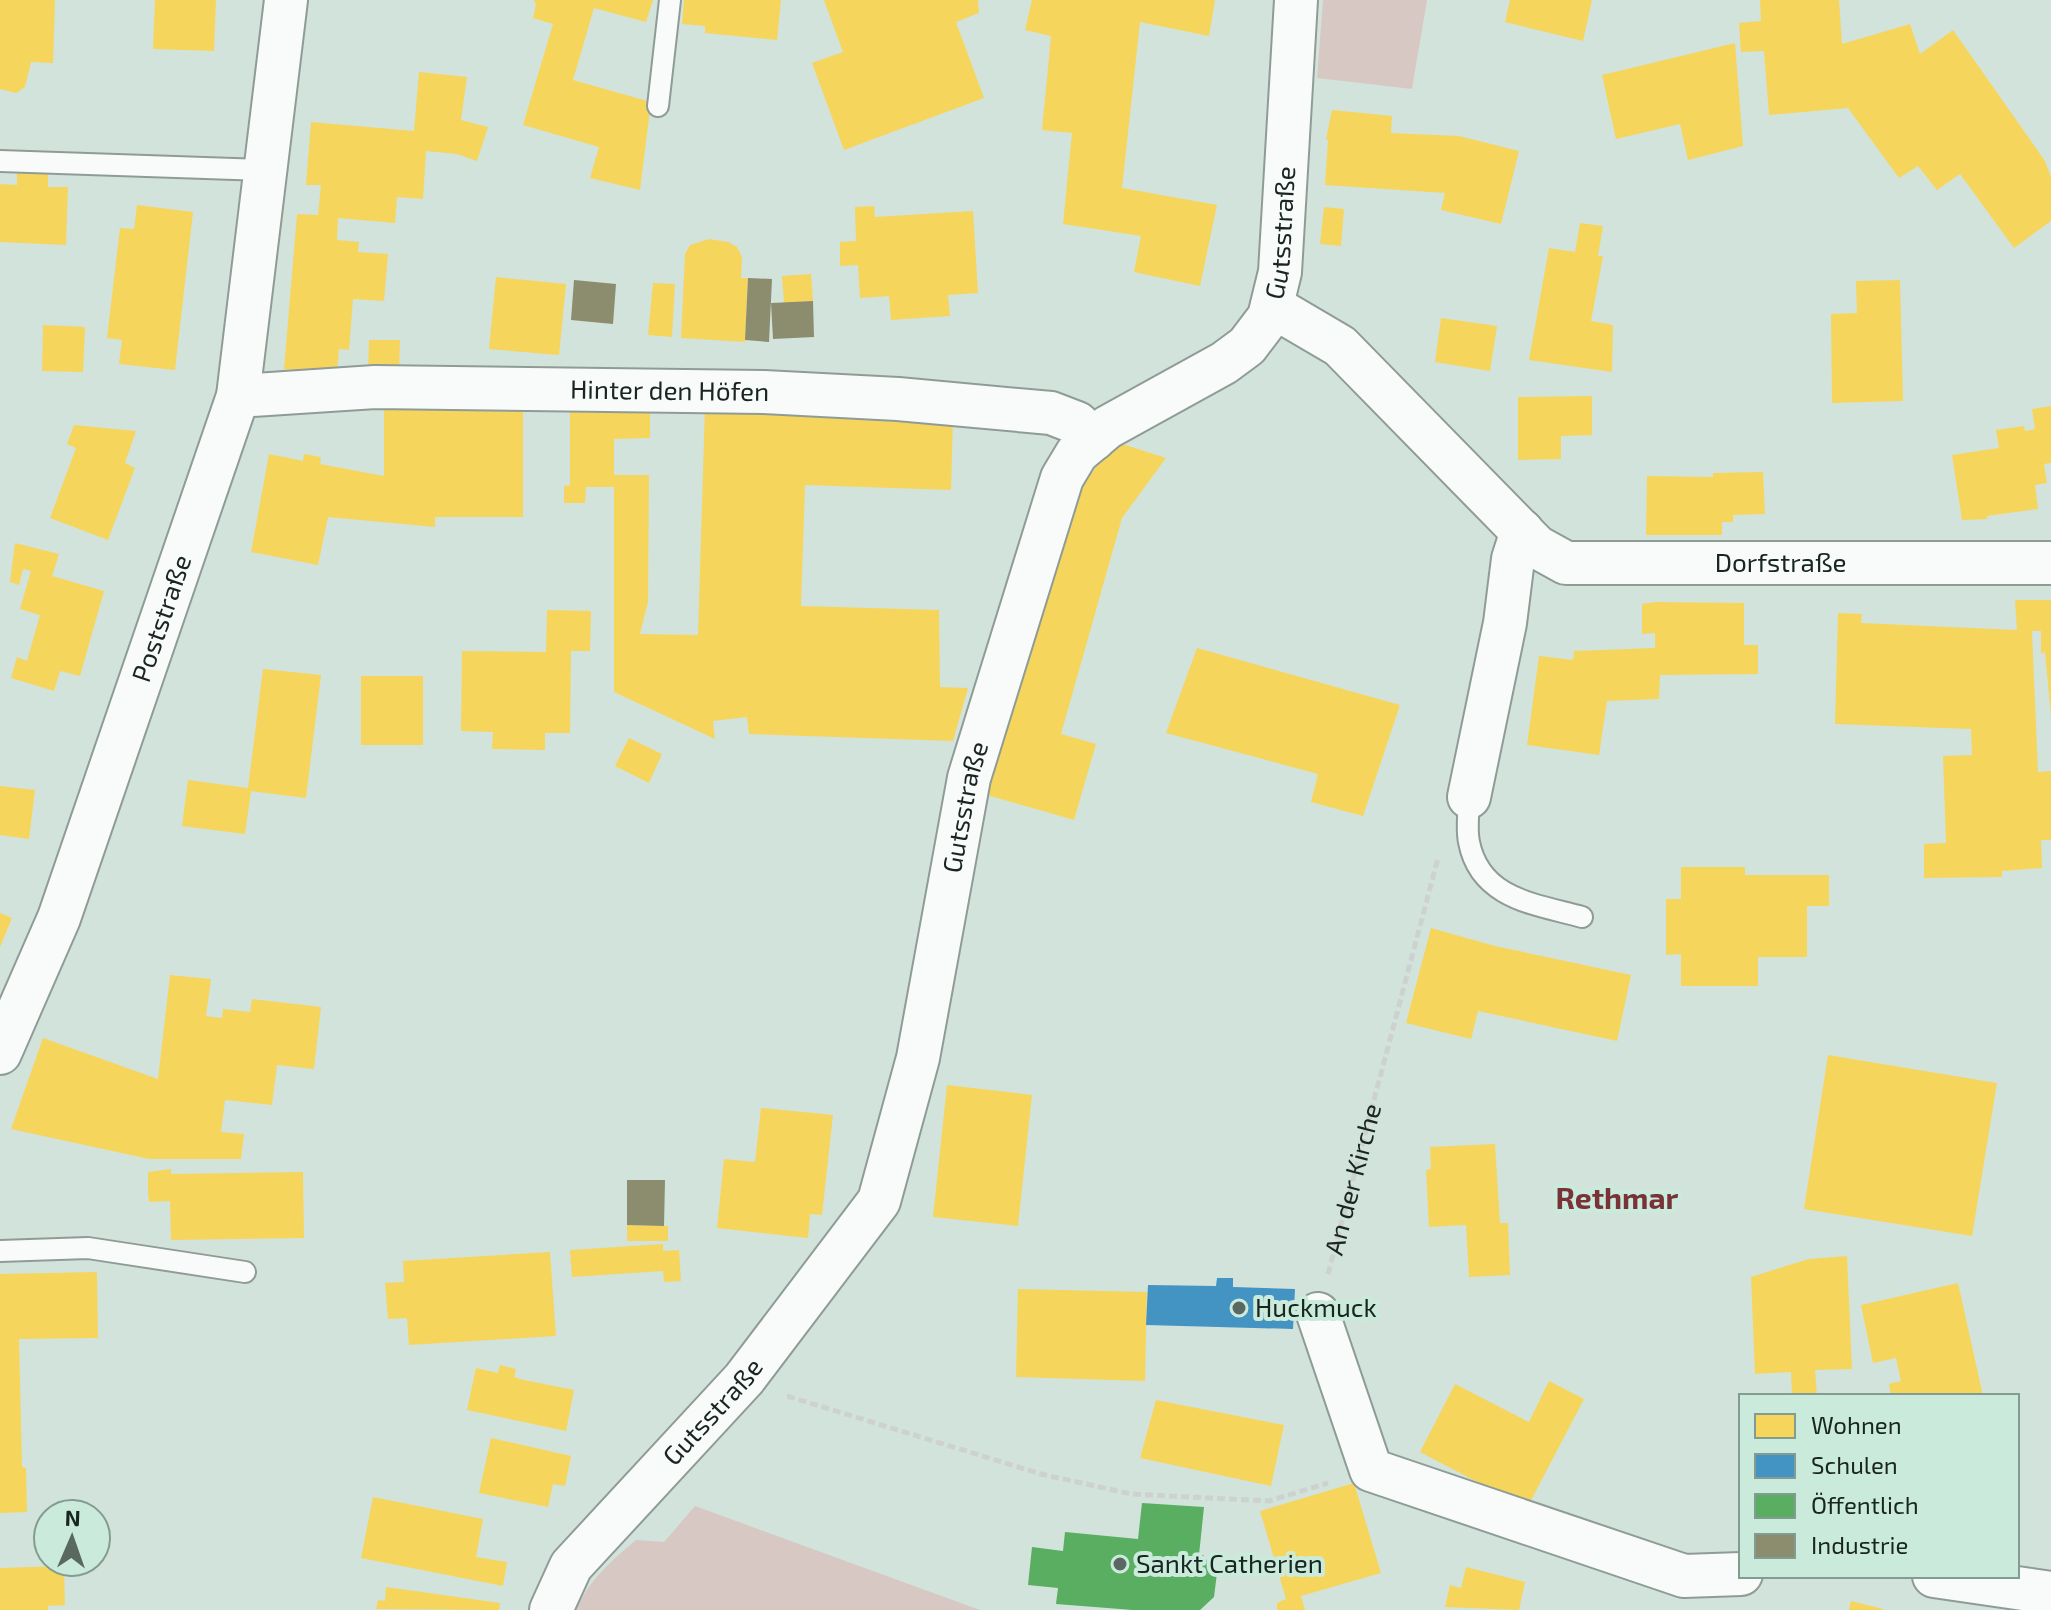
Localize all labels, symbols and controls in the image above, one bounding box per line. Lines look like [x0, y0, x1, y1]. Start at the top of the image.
street label: Gutsstraße [1257, 165, 1300, 302]
street label: Hinter den Höfen [570, 373, 769, 406]
street label: Dorfstraße [1715, 546, 1846, 577]
street label: Poststraße [124, 550, 196, 686]
street label: Gutsstraße [935, 737, 993, 875]
street label: An der Kirche [1317, 1100, 1386, 1258]
district label: Rethmar [1556, 1179, 1679, 1215]
place label: Huckmuck [1255, 1291, 1377, 1322]
marker: Huckmuck [1230, 1299, 1248, 1317]
street label: Gutsstraße [656, 1351, 768, 1471]
legend [1739, 1394, 2019, 1578]
text: Wohnen [1811, 1410, 1902, 1439]
text: Schulen [1811, 1450, 1898, 1479]
text: Öffentlich [1811, 1490, 1919, 1519]
north arrow [32, 1498, 112, 1578]
text: N [64, 1504, 81, 1530]
text: Industrie [1811, 1530, 1908, 1559]
place label: Sankt Catherien [1136, 1547, 1323, 1578]
marker: Sankt Catherien [1111, 1555, 1129, 1573]

